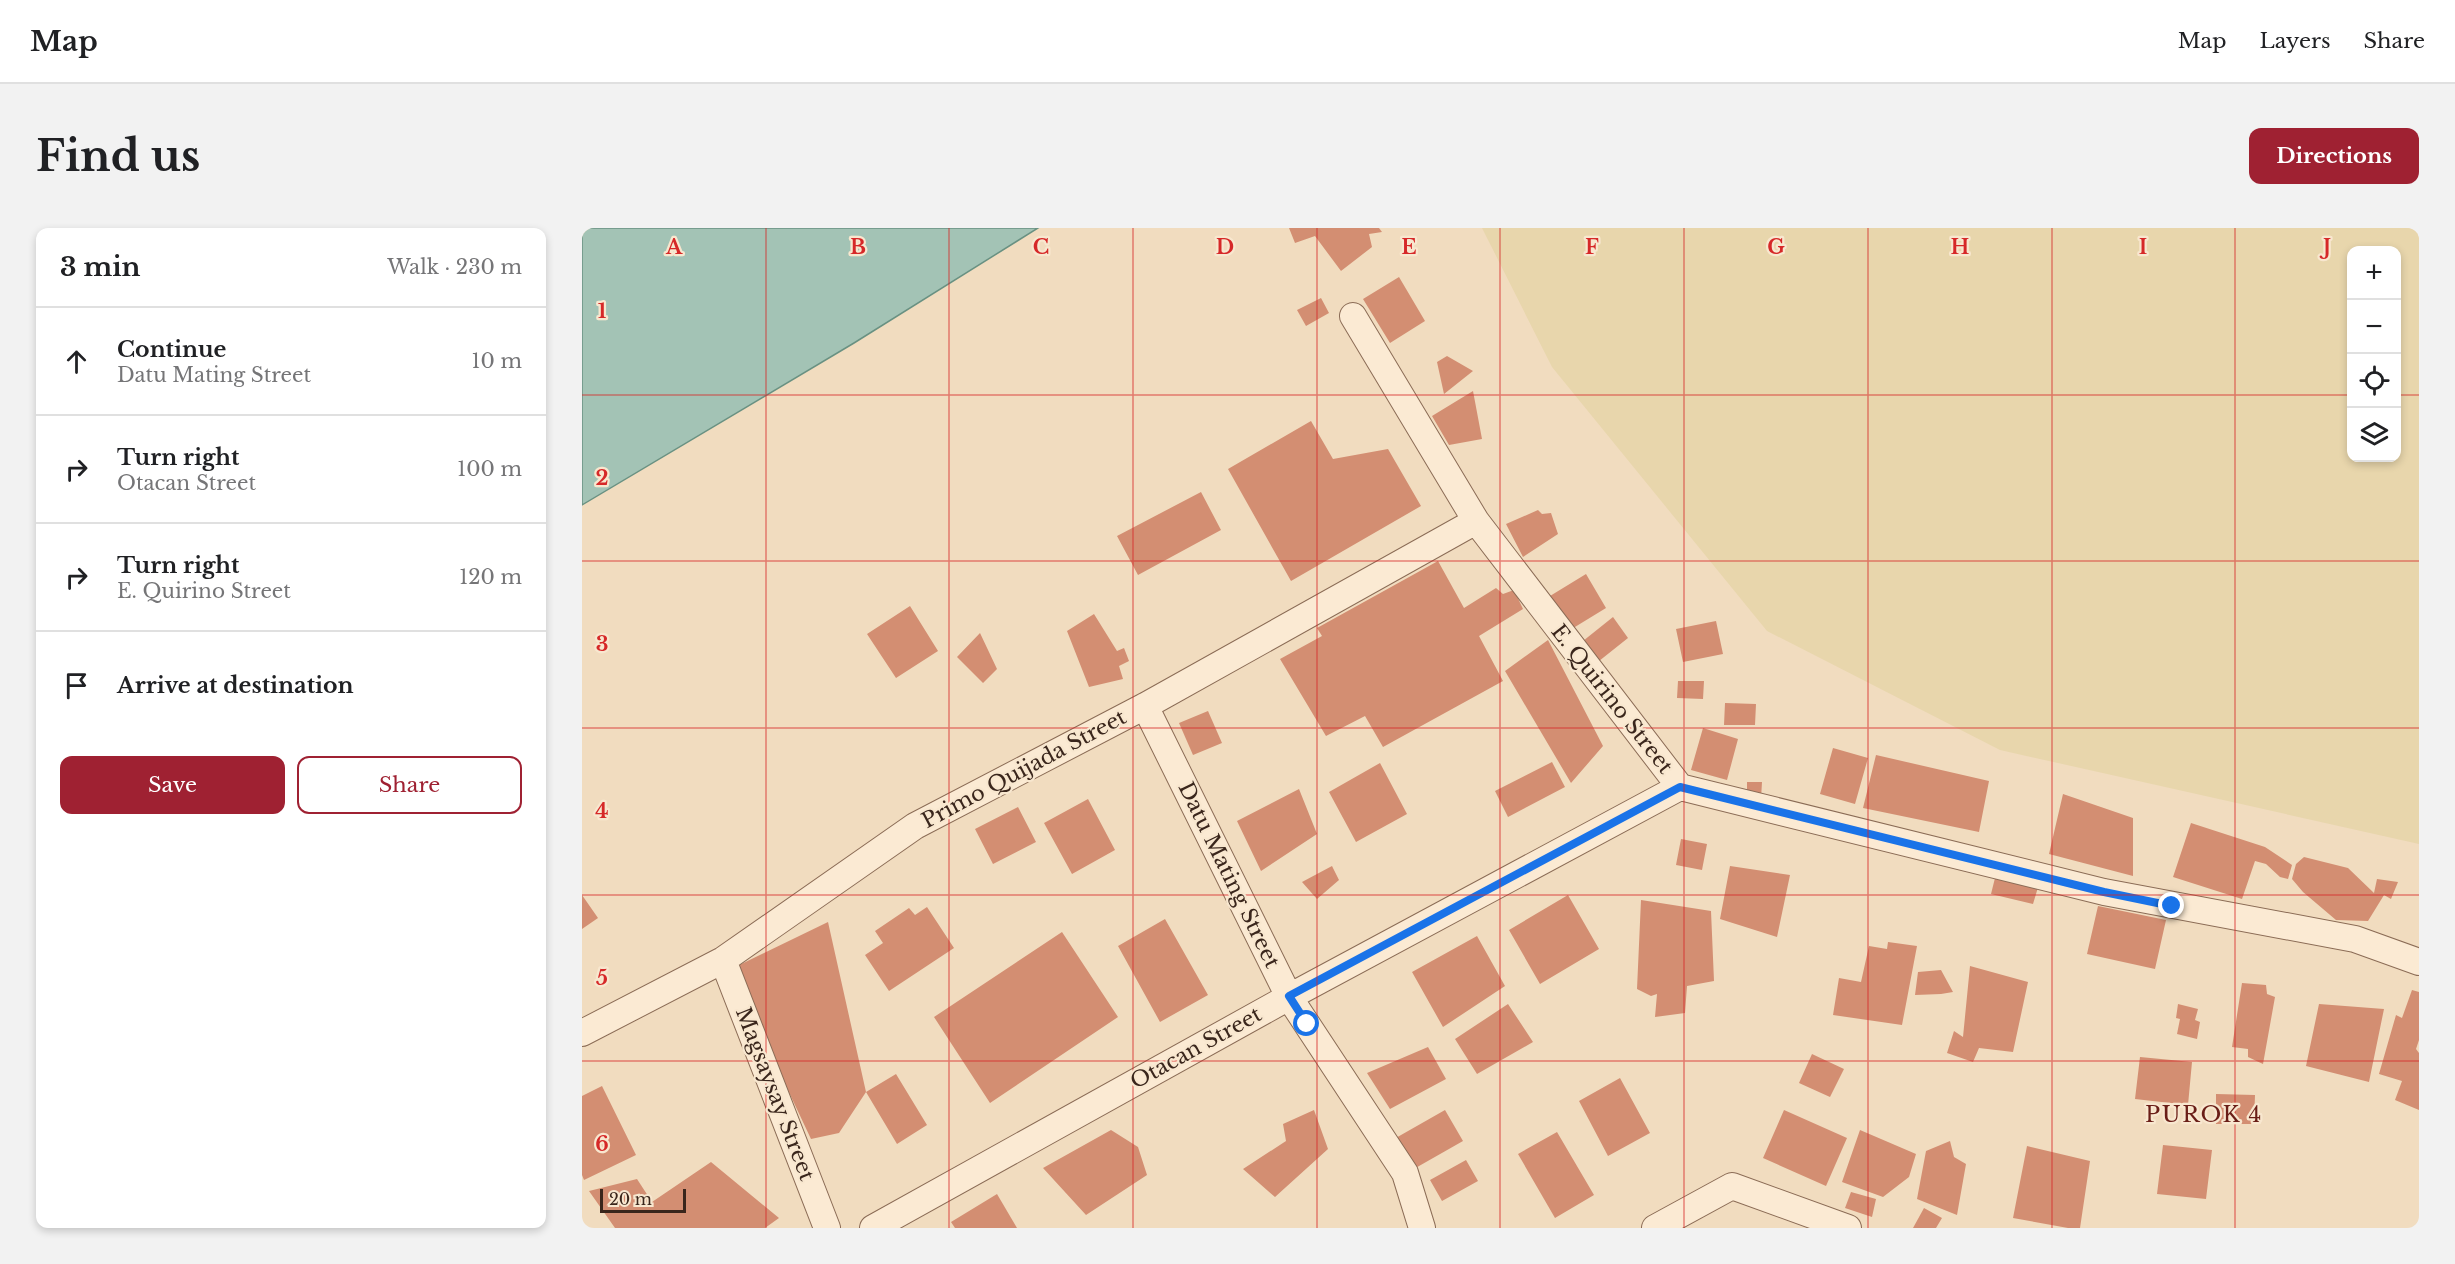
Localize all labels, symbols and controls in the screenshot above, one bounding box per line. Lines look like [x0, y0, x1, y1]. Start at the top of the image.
text: Map [30, 24, 98, 59]
text: Map [2178, 28, 2227, 54]
text: Layers [2260, 28, 2331, 54]
text: Share [2364, 28, 2425, 54]
button: Directions [2249, 128, 2419, 184]
text: Find us [36, 130, 200, 182]
text: A [665, 235, 683, 259]
text: B [850, 235, 866, 259]
text: C [1033, 235, 1049, 259]
text: D [1216, 235, 1234, 259]
text: E [1401, 235, 1417, 259]
text: F [1585, 235, 1599, 259]
text: G [1767, 235, 1785, 259]
text: H [1951, 235, 1970, 259]
text: I [2139, 235, 2147, 259]
text: J [2319, 235, 2331, 259]
map controls [2347, 246, 2401, 462]
button: + [2347, 246, 2401, 300]
text: 3 min [60, 251, 141, 283]
text: Walk · 230 m [387, 255, 522, 279]
text: 1 [598, 299, 607, 323]
button: − [2347, 300, 2401, 354]
text: Continue [117, 336, 226, 363]
icon: ahead [60, 345, 93, 378]
text: 10 m [472, 349, 522, 373]
button: locate [2347, 354, 2401, 408]
text: Datu Mating Street [117, 363, 311, 387]
button: layers [2347, 408, 2401, 462]
text: Turn right [117, 444, 239, 471]
icon: right [60, 453, 93, 486]
text: 100 m [457, 457, 522, 481]
text: 2 [595, 466, 609, 490]
text: Otacan Street [117, 471, 256, 495]
text: Turn right [117, 552, 239, 579]
icon: right [60, 561, 93, 594]
text: 120 m [459, 565, 522, 589]
text: E. Quirino Street [117, 579, 291, 603]
street label: E. Quirino Street [1546, 619, 1678, 779]
text: 3 [596, 632, 608, 656]
icon: arrive [60, 669, 93, 702]
text: Arrive at destination [117, 672, 354, 699]
street label: Primo Quijada Street [917, 704, 1131, 834]
button: Save [60, 756, 285, 814]
button: Share [297, 756, 522, 814]
street label: Datu Mating Street [1173, 778, 1285, 972]
text: 4 [595, 799, 609, 823]
route end [2158, 892, 2184, 918]
text: 5 [596, 966, 608, 990]
street label: Otacan Street [1126, 1001, 1266, 1095]
street label: Magsaysay Street [730, 1004, 820, 1184]
route start [1293, 1010, 1319, 1036]
district label: PUROK 4 [2145, 1101, 2263, 1128]
text: 6 [595, 1132, 609, 1156]
scale bar [600, 1186, 686, 1214]
text: 20 m [609, 1189, 652, 1209]

